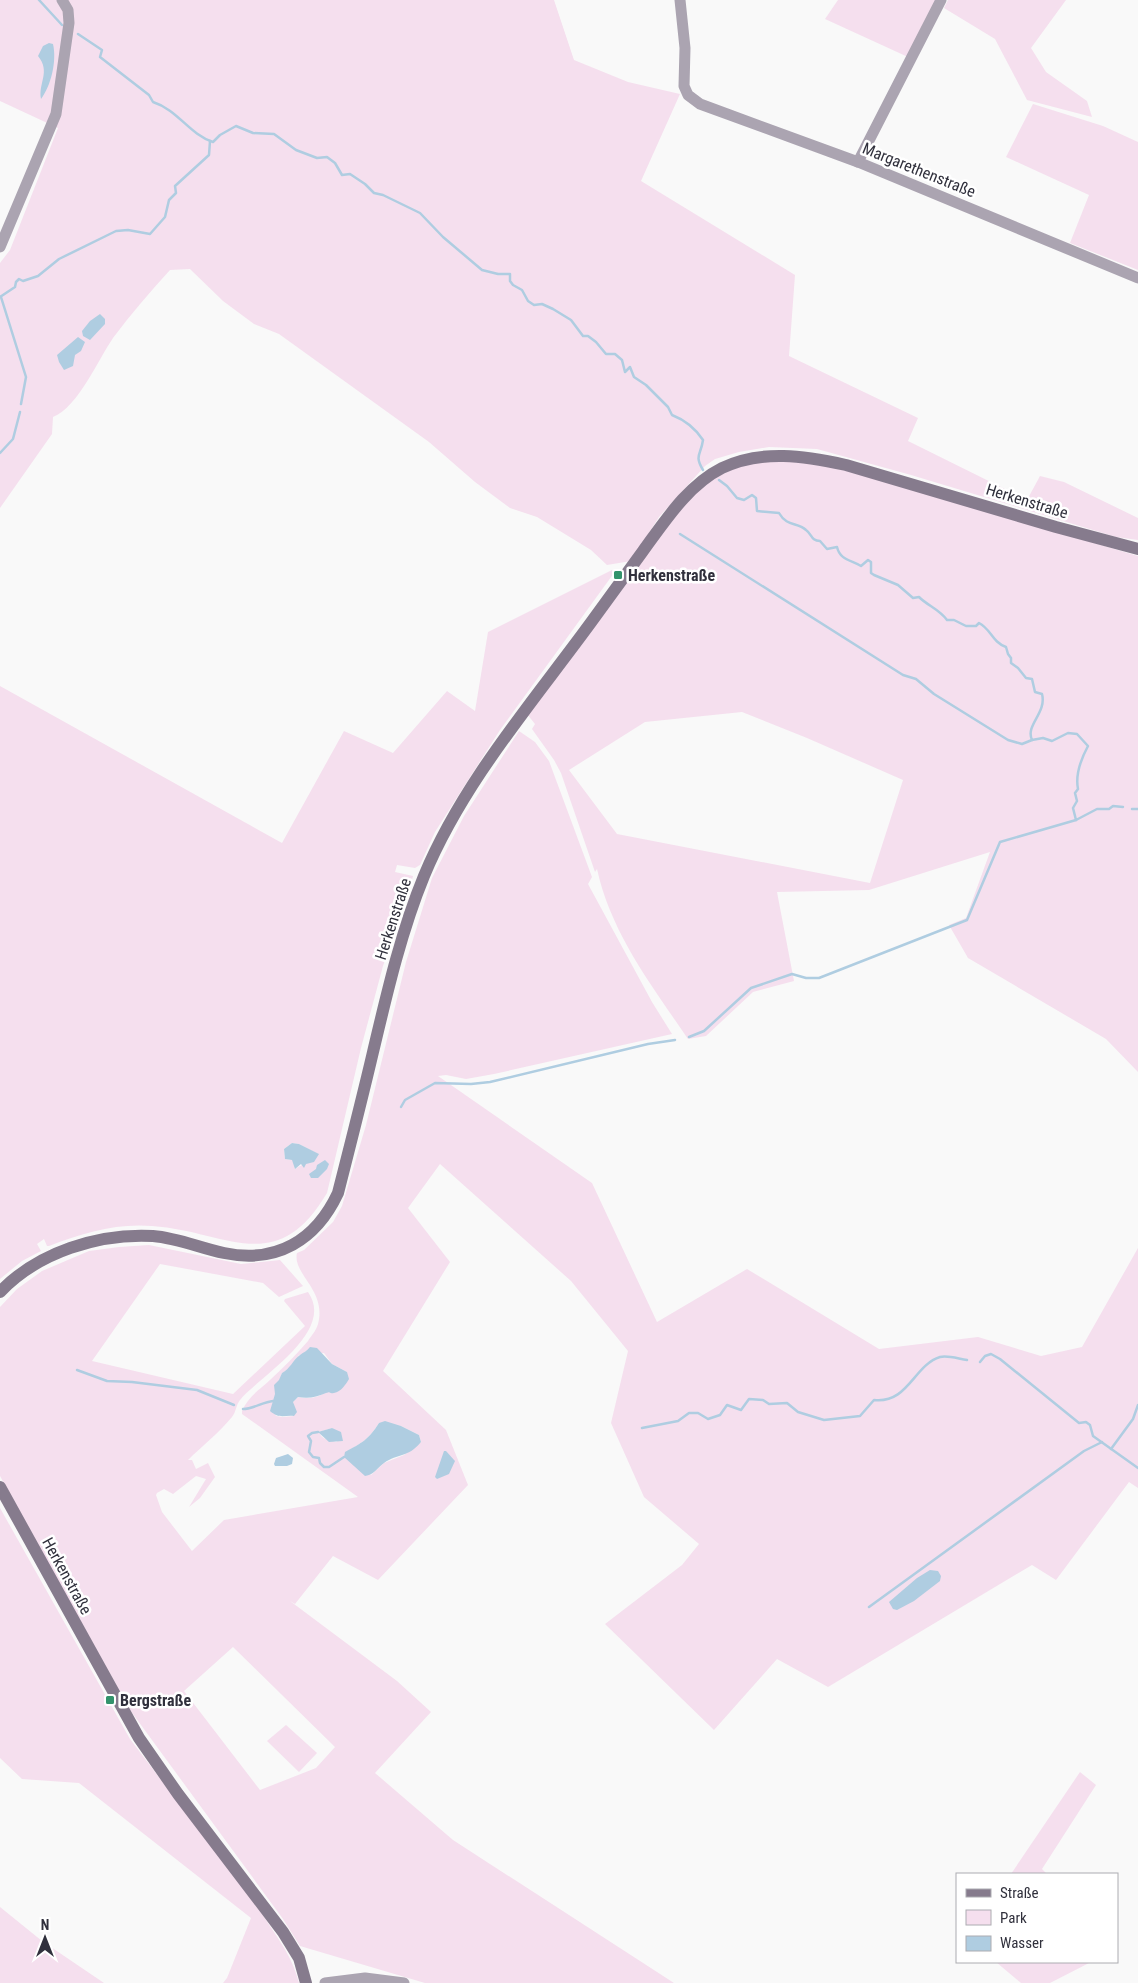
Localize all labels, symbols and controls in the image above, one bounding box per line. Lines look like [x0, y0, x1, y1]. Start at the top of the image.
street label: Margarethenstraße [860, 139, 978, 201]
street label: Herkenstraße [984, 480, 1070, 522]
place label: Herkenstraße [628, 566, 715, 585]
marker: Herkenstraße [612, 569, 624, 581]
street label: Herkenstraße [371, 876, 415, 962]
street label: Herkenstraße [38, 1534, 96, 1618]
place label: Bergstraße [120, 1691, 192, 1710]
marker: Bergstraße [104, 1694, 116, 1706]
legend [956, 1873, 1118, 1963]
text: Straße [1000, 1884, 1039, 1902]
text: Park [1000, 1909, 1027, 1927]
north arrow [20, 1913, 70, 1963]
text: N [41, 1917, 49, 1933]
text: Wasser [1000, 1934, 1044, 1952]

